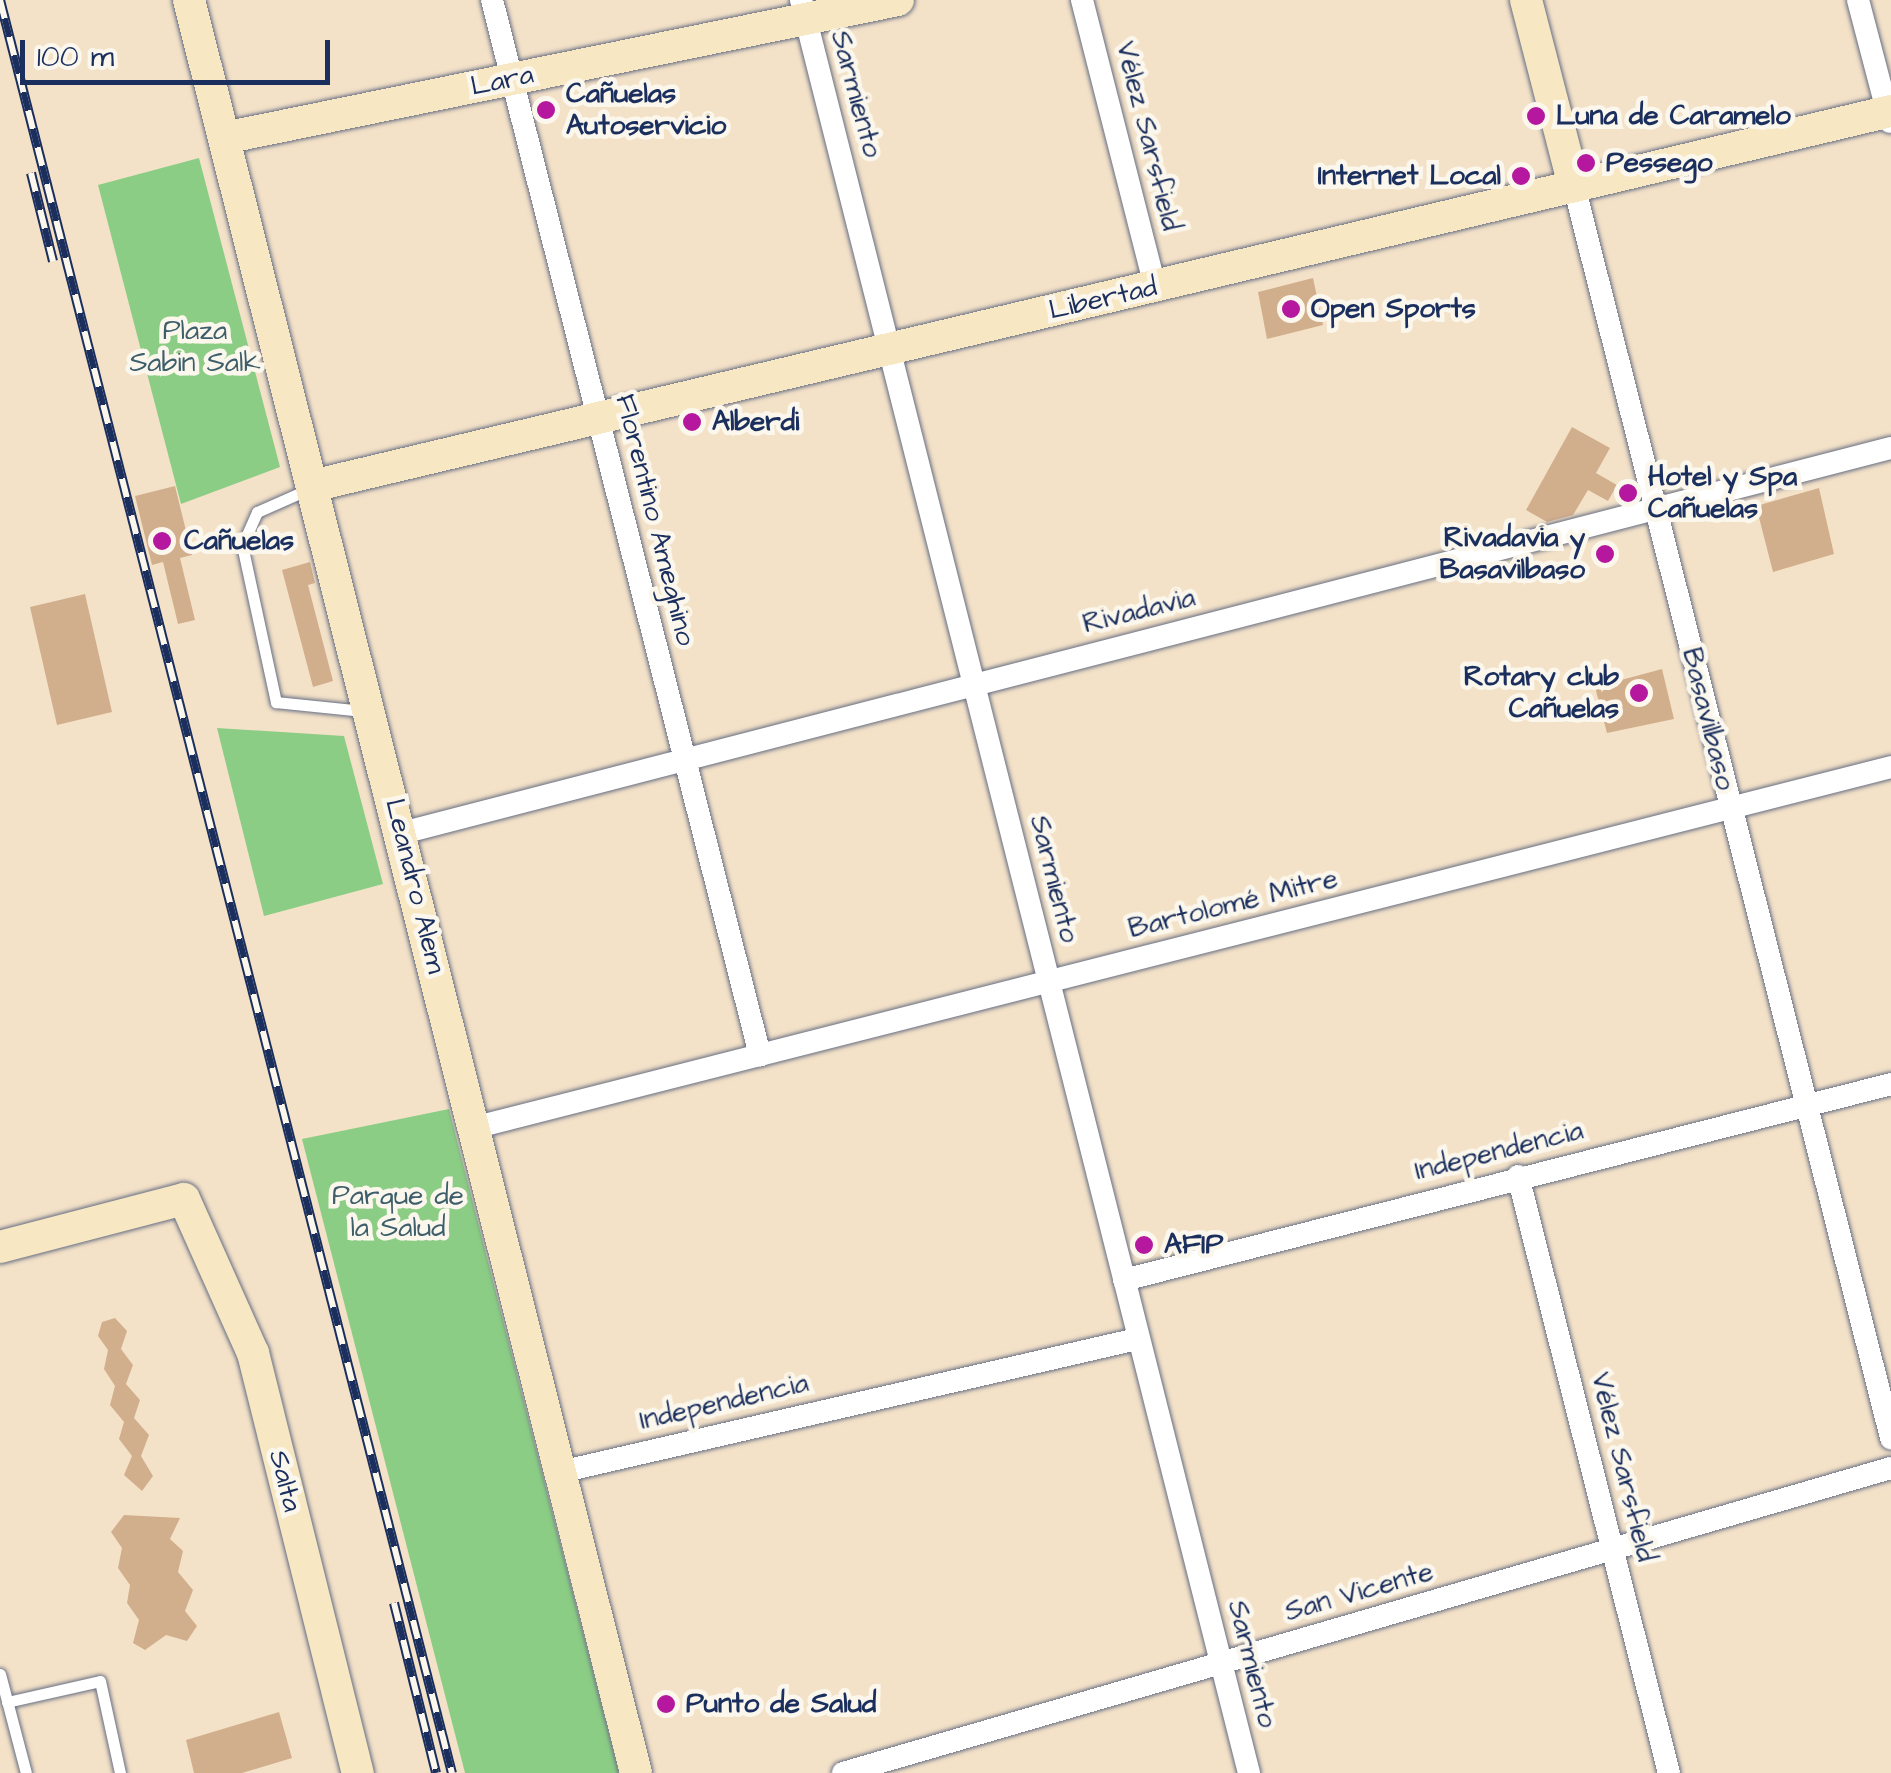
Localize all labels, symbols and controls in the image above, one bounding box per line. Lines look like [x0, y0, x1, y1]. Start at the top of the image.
scale bar [25, 20, 335, 82]
street label: Sarmiento [823, 27, 889, 161]
text: 100 m [37, 36, 114, 78]
street label: Vélez Sarsfield [1108, 38, 1188, 234]
street label: Lara [468, 58, 536, 104]
place label: Cañuelas Autoservicio [566, 77, 726, 143]
marker: Cañuelas Autoservicio [535, 99, 557, 121]
place label: Luna de Caramelo [1556, 99, 1791, 133]
marker: Luna de Caramelo [1525, 105, 1547, 127]
place label: Pessego [1606, 146, 1712, 180]
marker: Pessego [1575, 152, 1597, 174]
place label: Internet Local [1318, 159, 1501, 193]
marker: Internet Local [1510, 165, 1532, 187]
street label: Libertad [1046, 270, 1160, 328]
place label: Open Sports [1311, 292, 1476, 326]
marker: Open Sports [1280, 298, 1302, 320]
park label: Plaza Sabin Salk [129, 314, 261, 380]
street label: Florentino Ameghino [608, 391, 702, 649]
place label: Alberdi [712, 405, 799, 439]
marker: Alberdi [681, 411, 703, 433]
place label: Hotel y Spa Cañuelas [1648, 460, 1797, 526]
marker: Hotel y Spa Cañuelas [1617, 482, 1639, 504]
place label: Rivadavia y Basavilbaso [1440, 521, 1585, 587]
place label: Cañuelas [184, 524, 294, 558]
marker: Cañuelas [149, 528, 175, 554]
marker: Rivadavia y Basavilbaso [1594, 543, 1616, 565]
street label: Rivadavia [1079, 581, 1199, 641]
street label: Basavilbaso [1674, 644, 1742, 794]
place label: Rotary club Cañuelas [1464, 660, 1619, 726]
marker: Rotary club Cañuelas [1628, 682, 1650, 704]
street label: Leandro Alem [377, 795, 453, 977]
street label: Sarmiento [1022, 812, 1086, 946]
street label: Bartolomé Mitre [1125, 862, 1341, 946]
street label: Independencia [1411, 1114, 1587, 1188]
park label: Parque de la Salud [332, 1179, 464, 1245]
place label: AFIP [1164, 1228, 1223, 1262]
marker: AFIP [1133, 1234, 1155, 1256]
street label: Independencia [636, 1366, 812, 1438]
street label: Vélez Sarsfield [1583, 1369, 1663, 1565]
street label: Salta [261, 1447, 309, 1515]
street label: San Vicente [1281, 1555, 1437, 1629]
street label: Sarmiento [1220, 1597, 1284, 1731]
place label: Punto de Salud [686, 1687, 876, 1721]
marker: Punto de Salud [655, 1693, 677, 1715]

